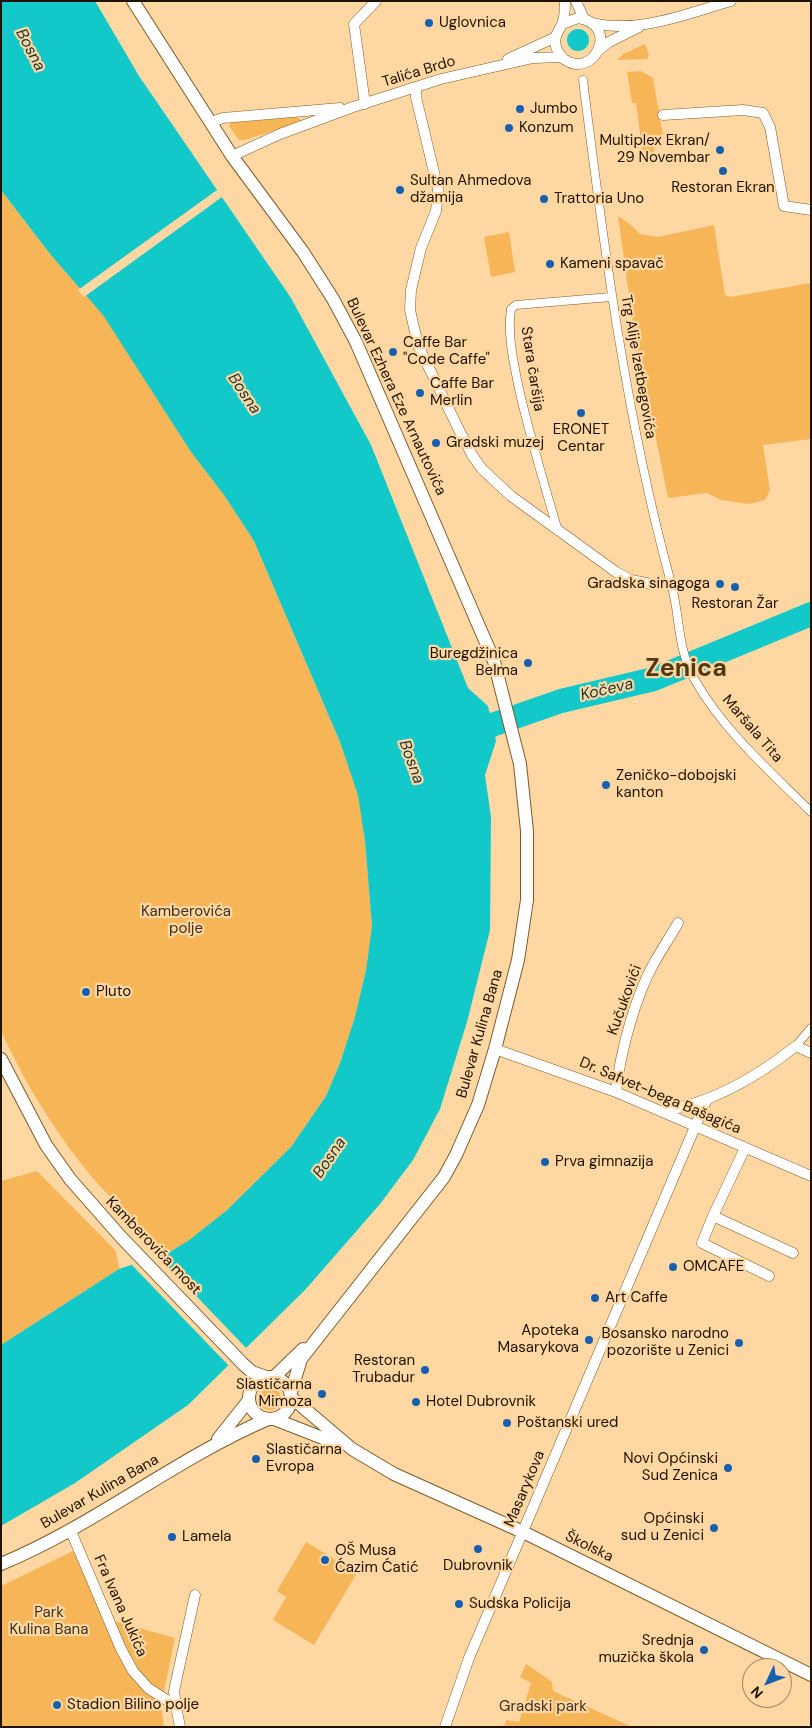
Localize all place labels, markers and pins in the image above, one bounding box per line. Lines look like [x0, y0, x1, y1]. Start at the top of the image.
place label: Uglovnica [439, 14, 506, 32]
marker: Uglovnica [423, 17, 435, 29]
place label: Jumbo [530, 100, 578, 118]
marker: Jumbo [514, 103, 526, 115]
place label: Konzum [519, 119, 574, 137]
marker: Konzum [503, 122, 515, 134]
place label: Multiplex Ekran/ 29 Novembar [599, 132, 710, 167]
marker: Multiplex Ekran/ 29 Novembar [714, 144, 726, 156]
marker: Restoran Ekran [717, 165, 729, 177]
place label: Sultan Ahmedova džamija [410, 172, 531, 207]
place label: Restoran Ekran [671, 179, 775, 197]
marker: Sultan Ahmedova džamija [394, 184, 406, 196]
place label: Trattoria Uno [554, 190, 644, 208]
marker: Trattoria Uno [538, 193, 550, 205]
place label: Kameni spavač [560, 255, 664, 273]
marker: Kameni spavač [544, 258, 556, 270]
place label: Caffe Bar "Code Caffe" [403, 334, 490, 369]
marker: Caffe Bar "Code Caffe" [387, 346, 399, 358]
place label: Caffe Bar Merlin [430, 375, 494, 410]
marker: Caffe Bar Merlin [414, 387, 426, 399]
marker: ERONET Centar [575, 407, 587, 419]
place label: ERONET Centar [553, 421, 609, 456]
place label: Gradski muzej [446, 434, 544, 452]
marker: Gradski muzej [430, 437, 442, 449]
place label: Gradska sinagoga [587, 575, 710, 593]
marker: Gradska sinagoga [714, 578, 726, 590]
marker: Restoran Žar [729, 581, 741, 593]
place label: Restoran Žar [692, 595, 778, 613]
place label: Buregdžinica Belma [430, 645, 518, 680]
marker: Buregdžinica Belma [522, 657, 534, 669]
place label: Zeničko-dobojski kanton [616, 767, 736, 802]
marker: Zeničko-dobojski kanton [600, 779, 612, 791]
place label: Pluto [96, 983, 131, 1001]
marker: Pluto [80, 986, 92, 998]
place label: Prva gimnazija [555, 1153, 653, 1171]
marker: Prva gimnazija [539, 1156, 551, 1168]
place label: OMCAFE [683, 1258, 744, 1276]
marker: OMCAFE [667, 1261, 679, 1273]
place label: Art Caffe [605, 1289, 668, 1307]
marker: Art Caffe [589, 1292, 601, 1304]
place label: Apoteka Masarykova [497, 1322, 579, 1357]
place label: Bosansko narodno pozorište u Zenici [601, 1325, 729, 1360]
marker: Apoteka Masarykova [583, 1334, 595, 1346]
marker: Bosansko narodno pozorište u Zenici [733, 1337, 745, 1349]
place label: Restoran Trubadur [352, 1352, 415, 1387]
marker: Restoran Trubadur [419, 1364, 431, 1376]
place label: Slastičarna Mimoza [236, 1376, 312, 1411]
marker: Slastičarna Mimoza [316, 1388, 328, 1400]
place label: Hotel Dubrovnik [426, 1393, 536, 1411]
marker: Hotel Dubrovnik [410, 1396, 422, 1408]
place label: Poštanski ured [517, 1414, 618, 1432]
marker: Poštanski ured [501, 1417, 513, 1429]
place label: Slastičarna Evropa [266, 1441, 342, 1476]
place label: Novi Općinski Sud Zenica [623, 1450, 718, 1485]
marker: Slastičarna Evropa [250, 1453, 262, 1465]
marker: Novi Općinski Sud Zenica [722, 1462, 734, 1474]
place label: Općinski sud u Zenici [621, 1510, 704, 1545]
marker: Općinski sud u Zenici [708, 1522, 720, 1534]
place label: Lamela [182, 1528, 231, 1546]
marker: Lamela [166, 1531, 178, 1543]
place label: OŠ Musa Ćazim Ćatić [335, 1542, 419, 1577]
marker: Dubrovnik [472, 1543, 484, 1555]
marker: OŠ Musa Ćazim Ćatić [319, 1554, 331, 1566]
place label: Dubrovnik [443, 1557, 513, 1575]
place label: Sudska Policija [469, 1595, 571, 1613]
marker: Sudska Policija [453, 1598, 465, 1610]
place label: Srednja muzička škola [598, 1632, 694, 1667]
marker: Srednja muzička škola [698, 1644, 710, 1656]
place label: Stadion Bilino polje [67, 1696, 199, 1714]
marker: Stadion Bilino polje [51, 1699, 63, 1711]

